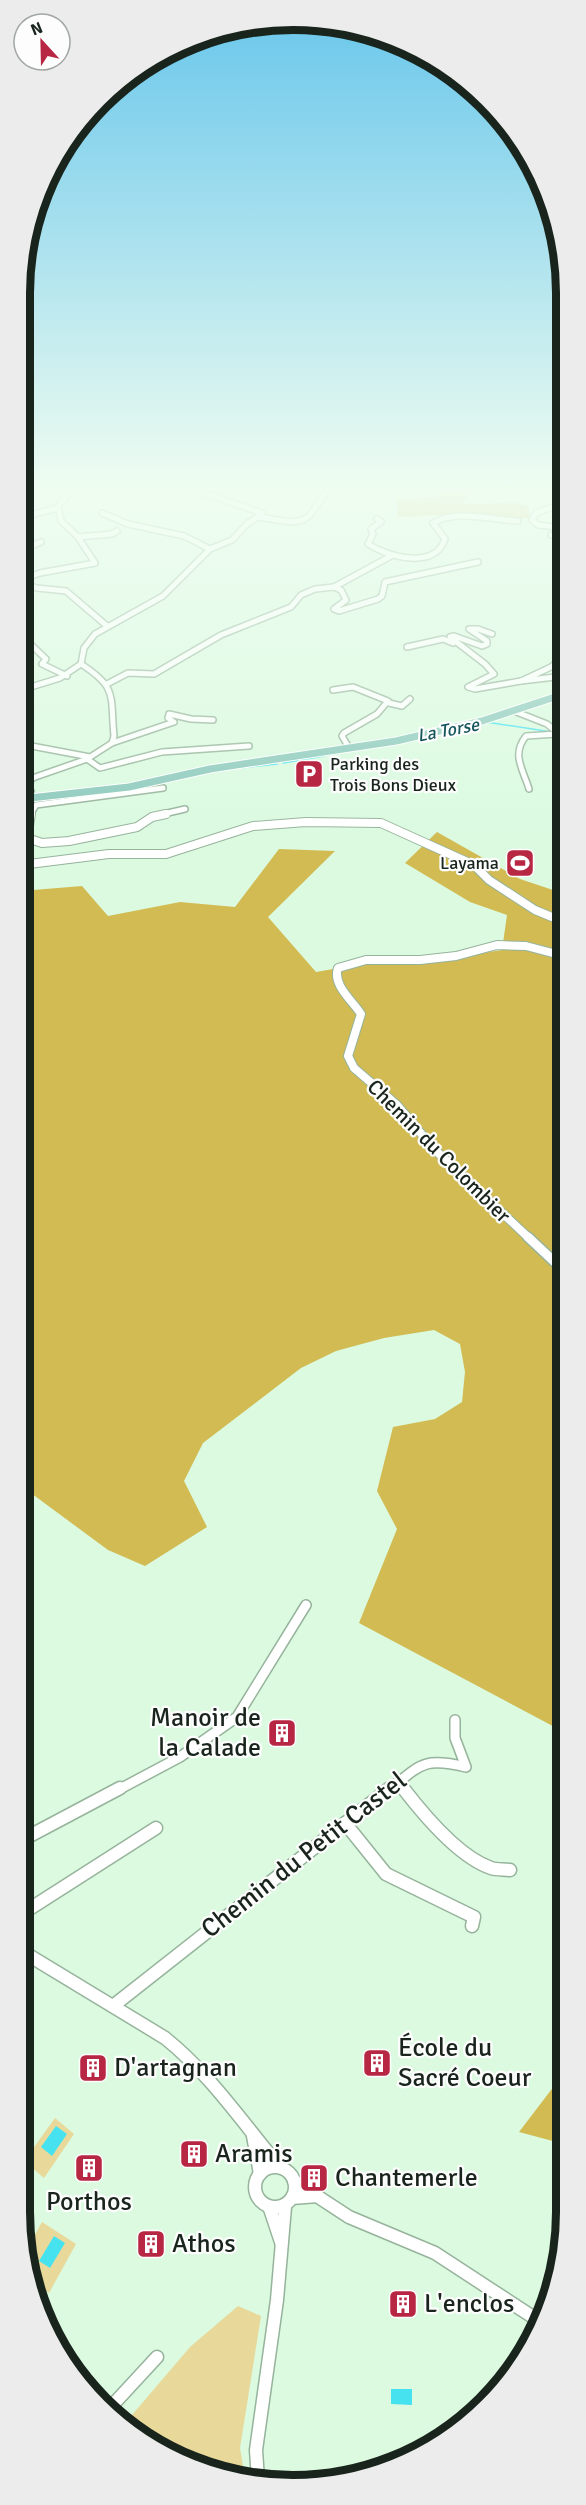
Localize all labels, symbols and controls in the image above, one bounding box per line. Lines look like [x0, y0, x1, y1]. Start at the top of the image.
north arrow [12, 12, 72, 72]
text: N [28, 18, 46, 40]
water label: La Torse [415, 713, 482, 747]
place label: Parking des Trois Bons Dieux [330, 753, 457, 796]
parking icon: Parking des Trois Bons Dieux [293, 758, 325, 790]
sports icon: Layama [504, 847, 536, 879]
place label: Layama [440, 852, 499, 874]
street label: Chemin du Colombier [362, 1074, 516, 1228]
place label: Manoir de la Calade [150, 1702, 261, 1764]
building icon: Manoir de la Calade [266, 1717, 298, 1749]
street label: Chemin du Petit Castel [195, 1765, 413, 1945]
place label: École du Sacré Coeur [398, 2032, 532, 2094]
building icon: École du Sacré Coeur [361, 2047, 393, 2079]
building icon: D'artagnan [77, 2052, 109, 2084]
place label: D'artagnan [114, 2052, 237, 2084]
building icon: Aramis [178, 2138, 210, 2170]
place label: Aramis [215, 2138, 293, 2170]
building icon: Porthos [73, 2152, 105, 2184]
building icon: Chantemerle [298, 2162, 330, 2194]
place label: Chantemerle [335, 2162, 478, 2194]
place label: Porthos [46, 2186, 132, 2218]
building icon: Athos [135, 2228, 167, 2260]
place label: Athos [172, 2228, 236, 2260]
building icon: L'enclos [387, 2288, 419, 2320]
place label: L'enclos [424, 2288, 514, 2320]

